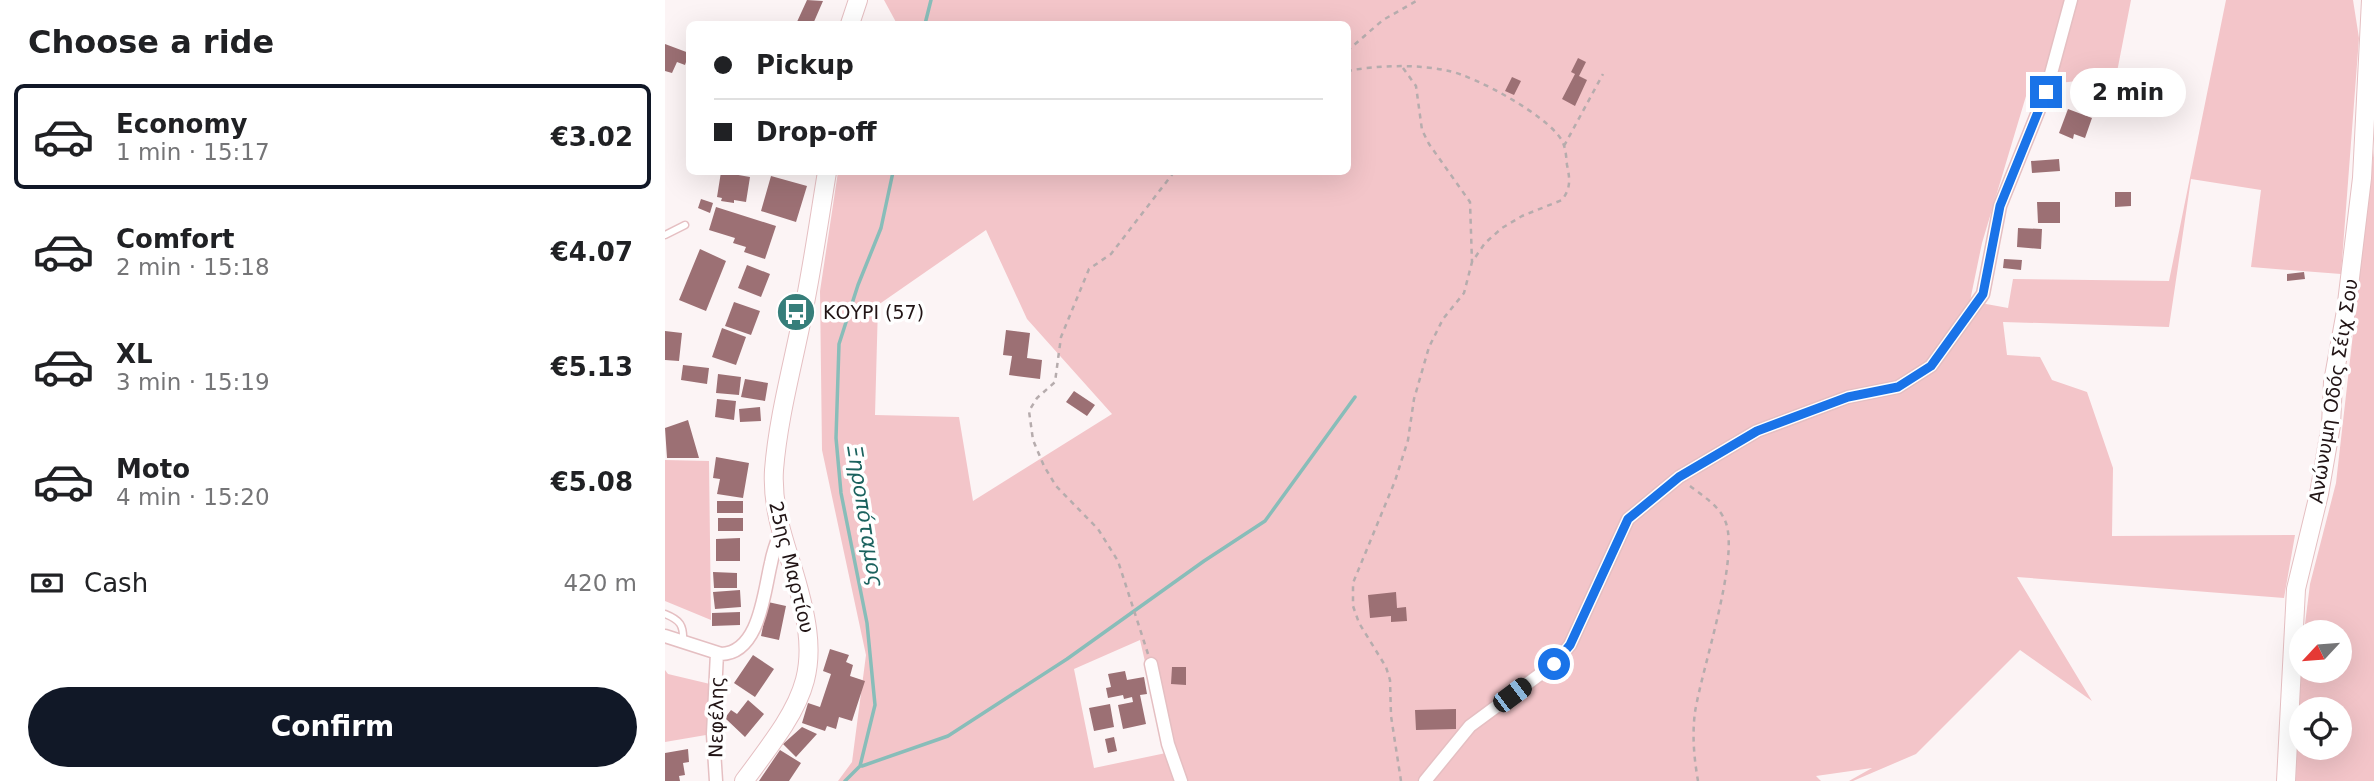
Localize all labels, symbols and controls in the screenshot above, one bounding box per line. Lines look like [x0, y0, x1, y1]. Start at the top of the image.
text: Choose a ride [28, 23, 274, 61]
text: Pickup [756, 50, 854, 80]
callout: 2 min [2071, 68, 2186, 116]
route end [2030, 76, 2062, 108]
text: 2 min [2092, 79, 2164, 105]
icon: car [32, 105, 95, 168]
text: Economy [116, 109, 247, 139]
text: Drop-off [756, 117, 877, 147]
text: €3.02 [551, 122, 633, 152]
text: 1 min · 15:17 [116, 139, 270, 165]
icon: car [32, 220, 95, 283]
text: Comfort [116, 224, 234, 254]
text: €4.07 [551, 237, 633, 267]
text: 2 min · 15:18 [116, 254, 270, 280]
street label: Ανώνυμη Οδός Σέιχ Σου [2304, 277, 2362, 505]
bus stop icon: ΚΟΥΡΙ (57) [775, 291, 817, 333]
place label: ΚΟΥΡΙ (57) [823, 301, 924, 323]
icon: car [32, 335, 95, 398]
text: XL [116, 339, 153, 369]
text: €5.13 [551, 352, 633, 382]
text: 3 min · 15:19 [116, 369, 270, 395]
water label: Ξηροπόταμος [842, 443, 888, 589]
icon: car [32, 450, 95, 513]
text: Moto [116, 454, 190, 484]
text: €5.08 [551, 467, 633, 497]
text: 4 min · 15:20 [116, 484, 270, 510]
street label: 25ης Μαρτίου [765, 499, 819, 635]
icon: cash [28, 564, 66, 602]
text: Cash [84, 568, 148, 598]
text: 420 m [563, 570, 637, 596]
north arrow [2289, 620, 2352, 682]
map controls [2289, 620, 2352, 760]
route start [1538, 648, 1570, 680]
car [1489, 674, 1536, 716]
street label: Νεφέλης [704, 676, 728, 758]
button: Confirm [28, 687, 637, 767]
button: locate [2289, 697, 2352, 760]

